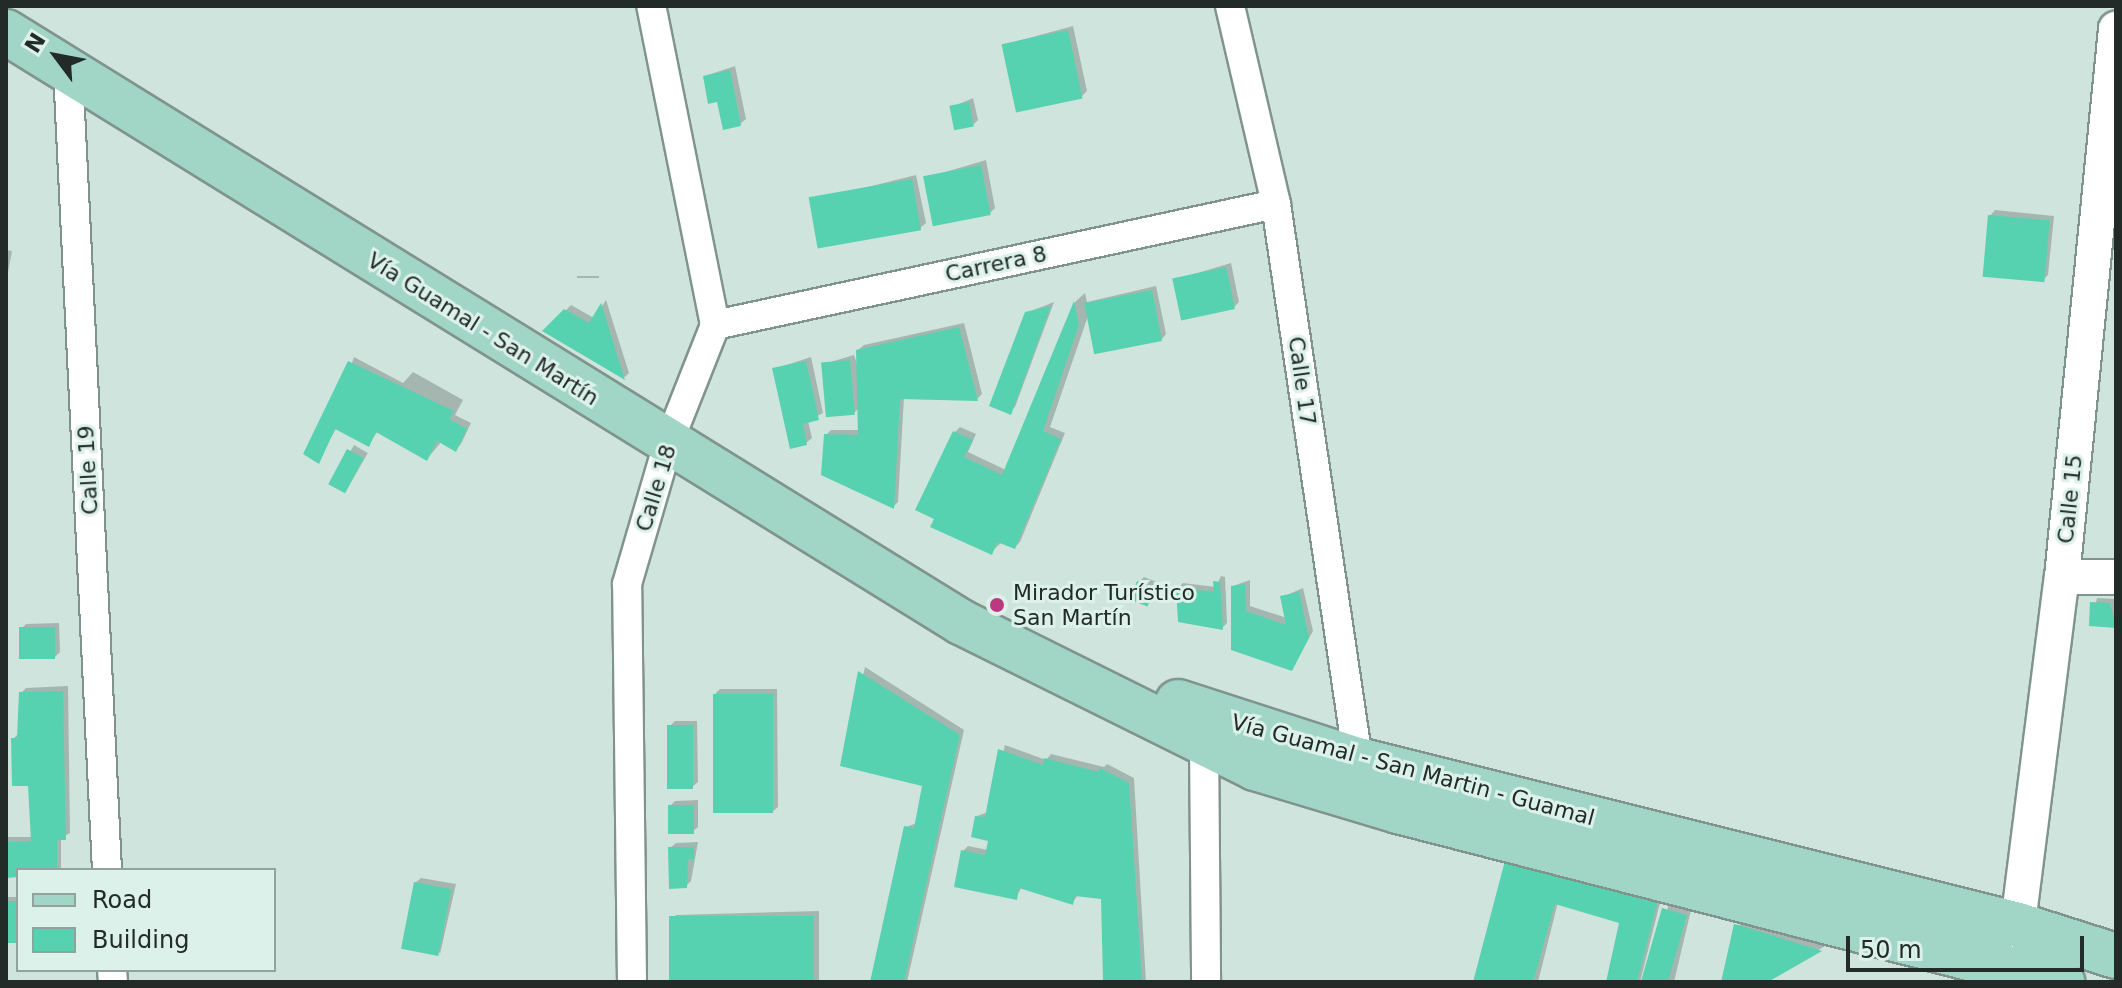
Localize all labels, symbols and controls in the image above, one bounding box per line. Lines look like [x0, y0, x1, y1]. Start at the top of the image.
north arrow [16, 16, 96, 96]
text: N [20, 29, 51, 57]
street label: Carrera 8 [943, 240, 1049, 288]
street label: Vía Guamal - San Martín [363, 247, 603, 411]
street label: Calle 17 [1283, 335, 1321, 427]
street label: Calle 19 [72, 425, 104, 515]
street label: Calle 18 [630, 441, 682, 535]
street label: Calle 15 [2052, 453, 2088, 545]
place label: Mirador Turístico San Martín [1013, 579, 1195, 630]
marker: Mirador Turístico San Martín [988, 596, 1006, 614]
street label: Vía Guamal - San Martin - Guamal [1228, 709, 1598, 831]
legend [16, 868, 276, 972]
text: Road [92, 886, 152, 914]
scale bar [1850, 920, 2088, 970]
text: Building [92, 926, 189, 954]
text: 50 m [1860, 936, 1922, 964]

